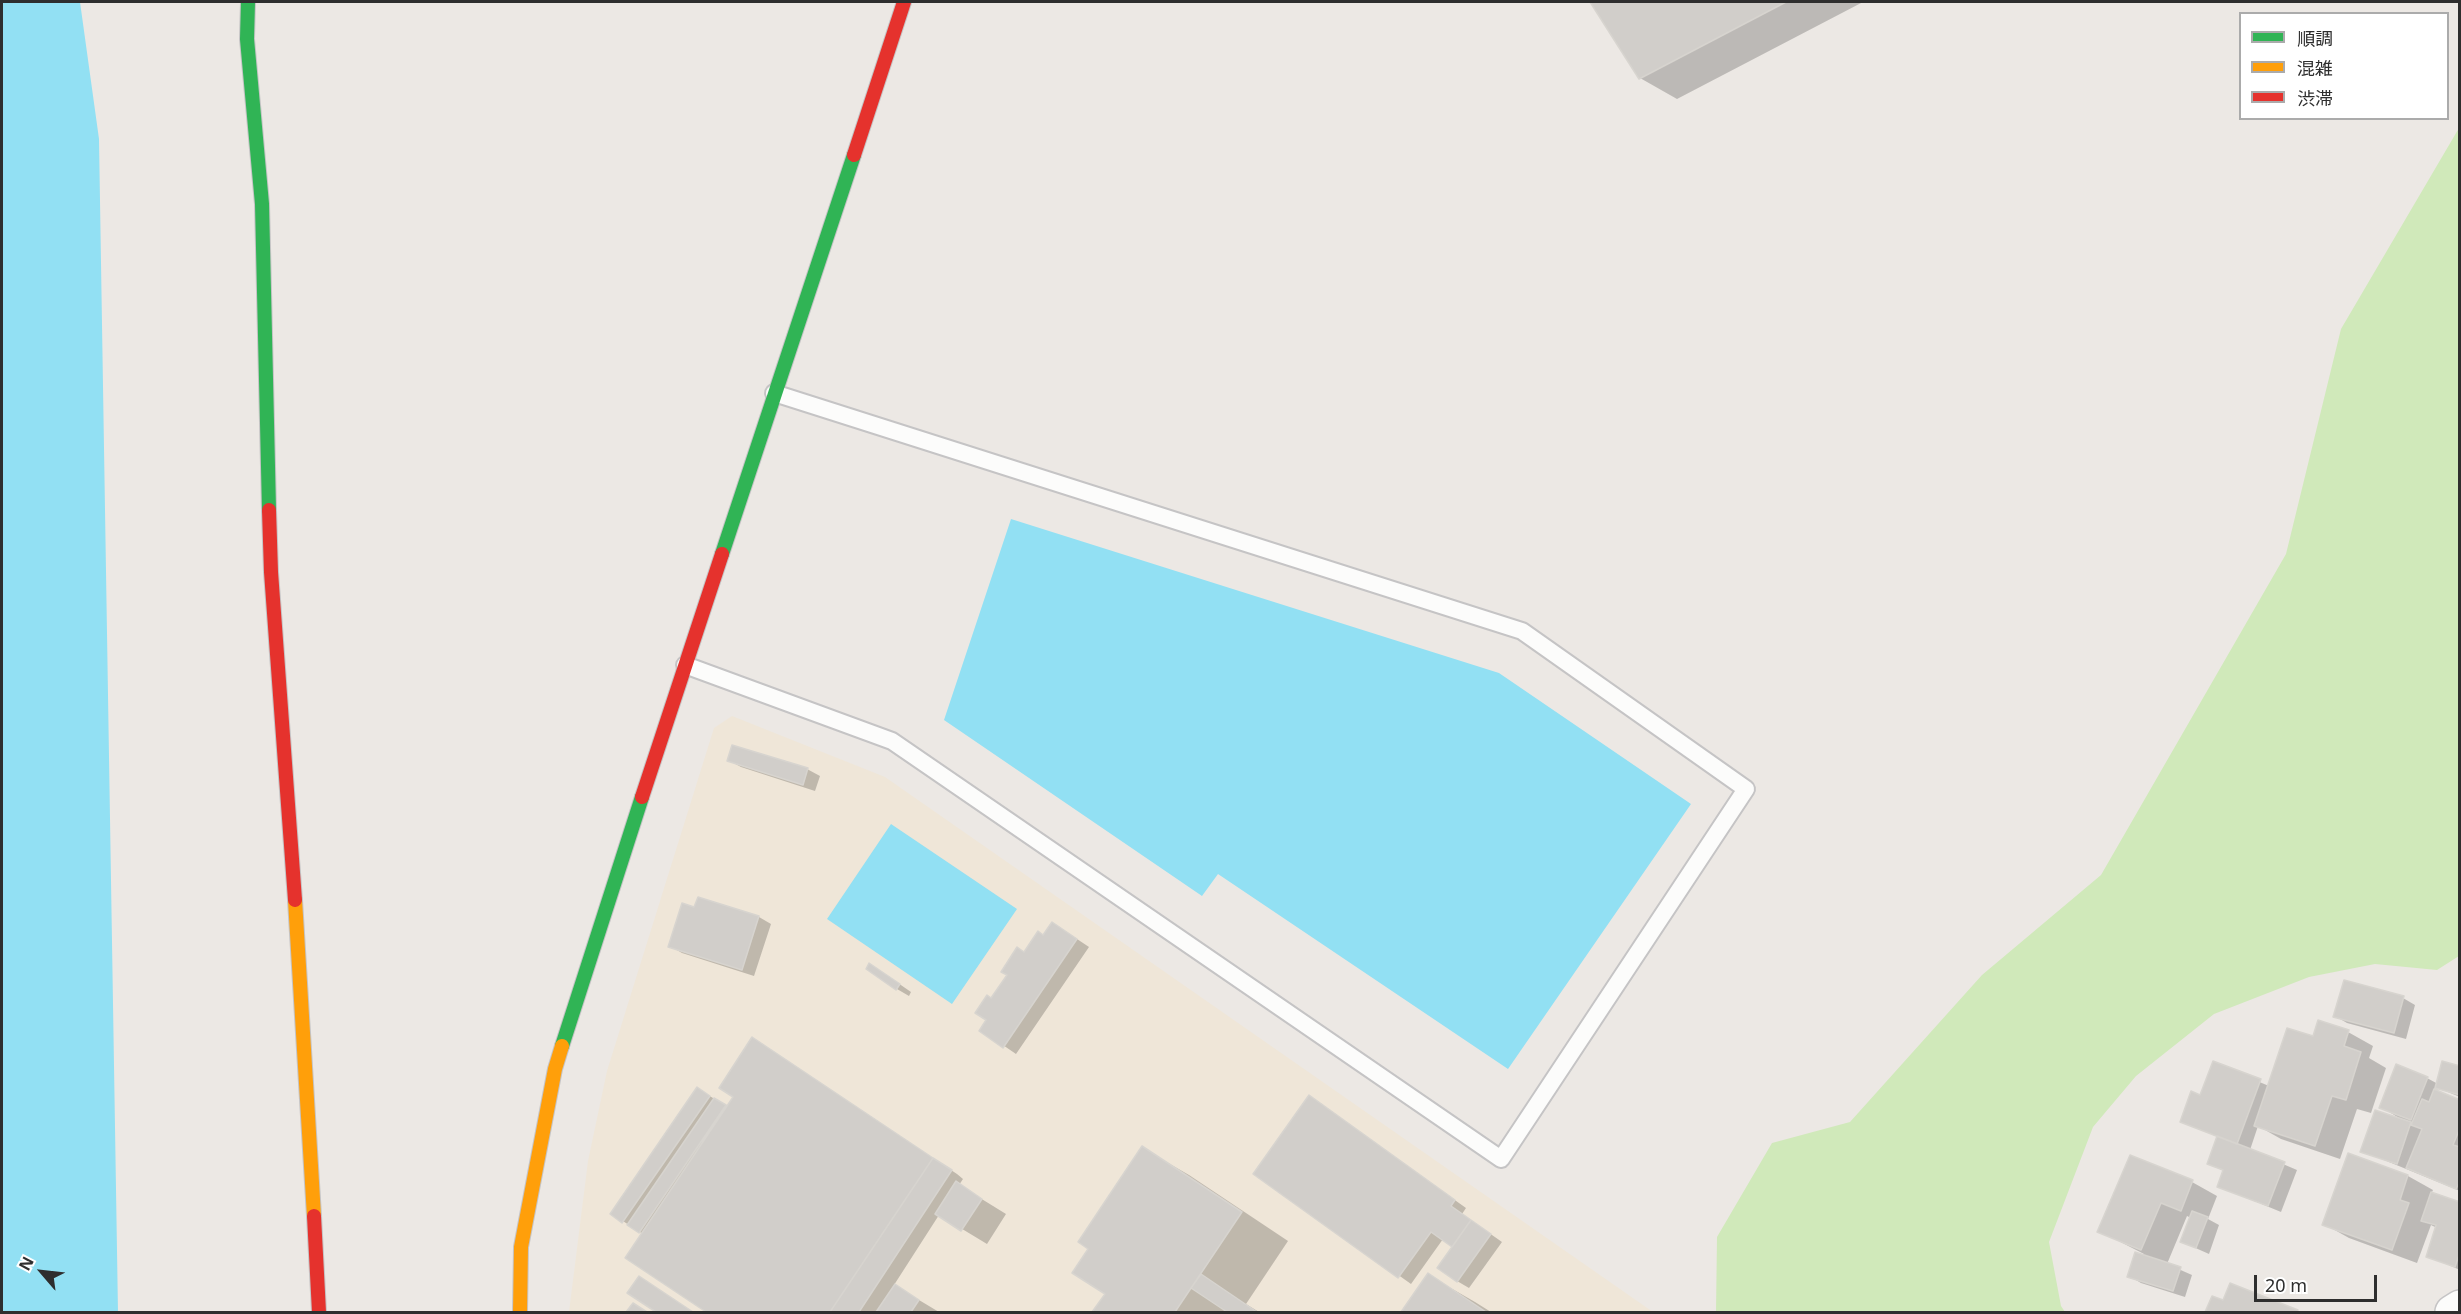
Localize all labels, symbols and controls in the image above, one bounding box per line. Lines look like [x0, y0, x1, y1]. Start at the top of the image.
legend [2239, 12, 2449, 120]
text: 順調 [2297, 26, 2333, 50]
text: 混雑 [2297, 56, 2333, 80]
text: 渋滞 [2297, 86, 2333, 110]
north arrow [12, 1242, 72, 1302]
text: N [13, 1253, 39, 1274]
scale bar [2257, 1263, 2380, 1301]
text: 20 m [2265, 1273, 2307, 1297]

